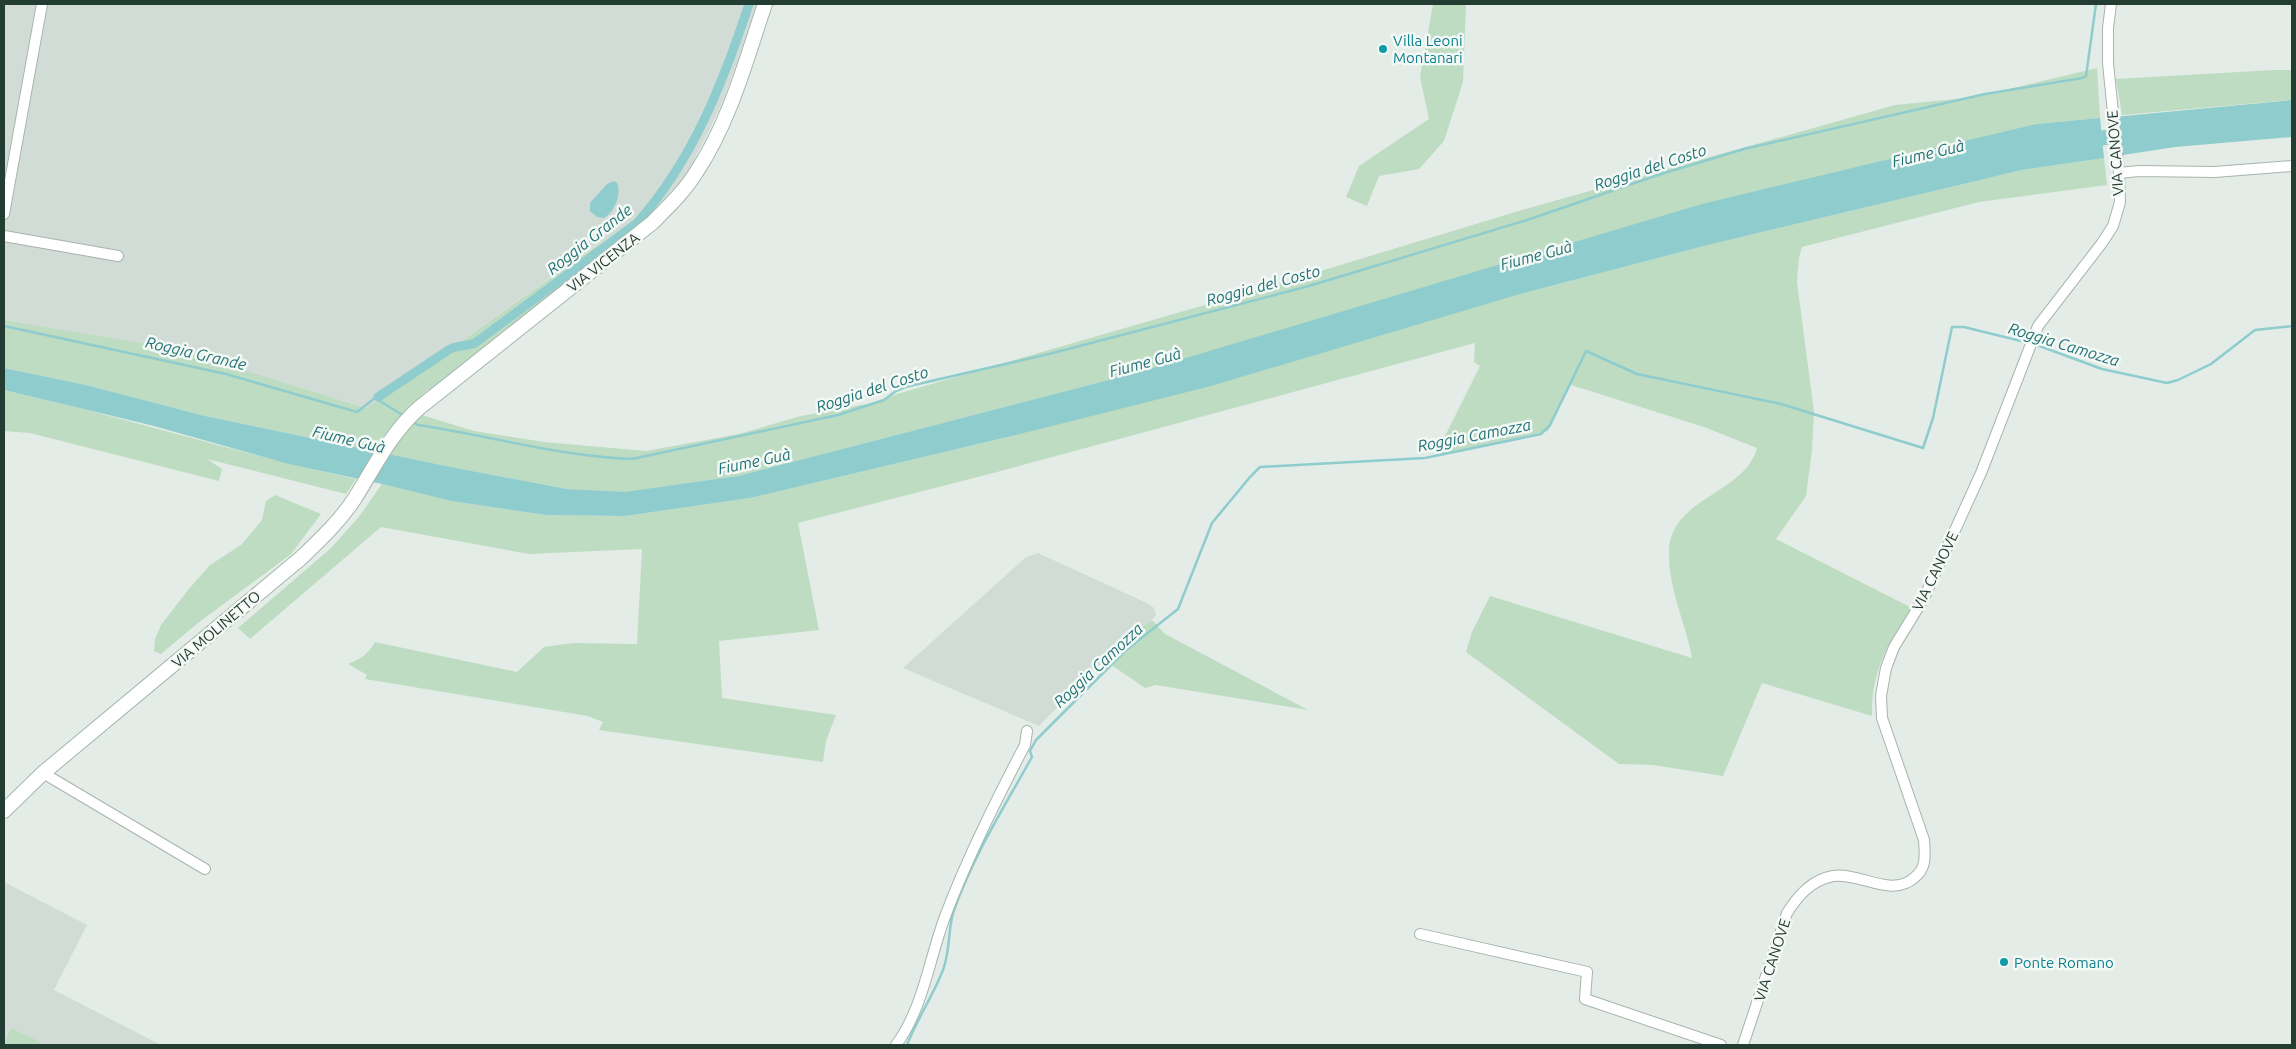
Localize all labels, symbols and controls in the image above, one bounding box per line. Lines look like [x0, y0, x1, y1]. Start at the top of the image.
place label: Villa Leoni Montanari [1393, 32, 1463, 66]
marker: Villa Leoni Montanari [1377, 43, 1389, 55]
street label: VIA CANOVE [2104, 110, 2126, 196]
water label: Fiume Guà [1890, 136, 1966, 170]
water label: Roggia del Costo [1592, 140, 1709, 194]
water label: Roggia Grande [543, 200, 635, 278]
street label: VIA VICENZA [564, 228, 643, 295]
water label: Fiume Guà [1498, 237, 1574, 273]
water label: Roggia del Costo [1204, 261, 1322, 309]
water label: Roggia Camozza [2006, 319, 2122, 370]
water label: Roggia Grande [144, 333, 248, 373]
water label: Fiume Guà [1107, 344, 1183, 380]
water label: Roggia del Costo [814, 362, 931, 416]
water label: Roggia Camozza [1416, 415, 1533, 455]
water label: Fiume Guà [311, 422, 387, 456]
water label: Fiume Guà [716, 444, 792, 477]
street label: VIA CANOVE [1909, 529, 1961, 613]
street label: VIA MOLINETTO [168, 587, 264, 671]
water label: Roggia Camozza [1050, 619, 1146, 711]
street label: VIA CANOVE [1751, 916, 1793, 1004]
place label: Ponte Romano [2014, 954, 2114, 971]
marker: Ponte Romano [1998, 956, 2010, 968]

